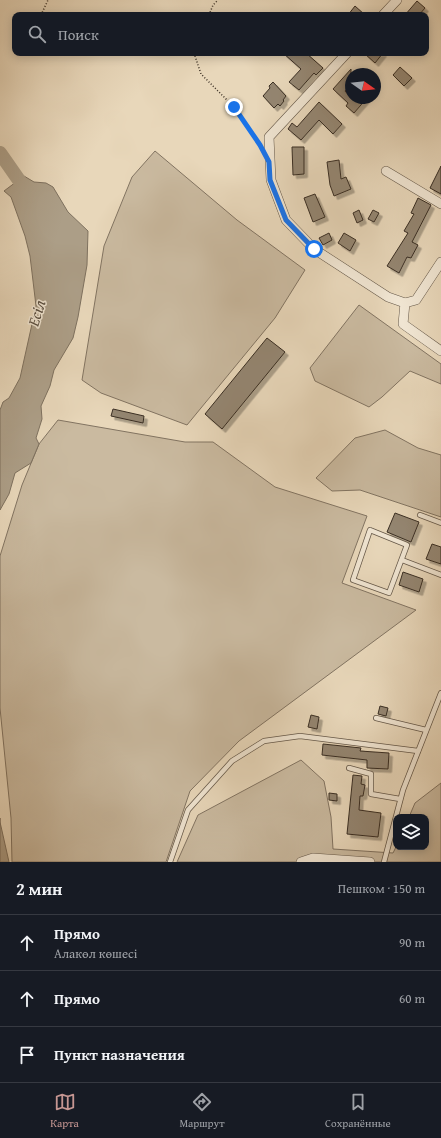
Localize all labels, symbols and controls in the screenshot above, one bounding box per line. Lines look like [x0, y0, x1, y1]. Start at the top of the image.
search box [12, 12, 429, 56]
icon: search [26, 23, 48, 45]
text: Поиск [58, 24, 99, 45]
north arrow [345, 68, 381, 104]
route end [225, 98, 243, 116]
route start [305, 240, 323, 258]
water label: Есіл [20, 296, 52, 330]
map controls [393, 814, 429, 850]
button: layers [393, 814, 429, 850]
text: 2 мин [16, 876, 62, 901]
text: Пешком · 150 m [338, 879, 425, 898]
text: Прямо [54, 923, 100, 944]
icon: ahead [16, 932, 38, 954]
text: 90 m [399, 933, 425, 952]
text: Алакөл көшесі [54, 944, 137, 963]
icon: ahead [16, 988, 38, 1010]
text: Прямо [54, 988, 100, 1009]
text: 60 m [399, 989, 425, 1008]
icon: arrive [16, 1044, 38, 1066]
text: Пункт назначения [54, 1044, 185, 1065]
tab: Карта [50, 1091, 79, 1131]
tab: Маршрут [179, 1091, 224, 1131]
tab: Сохранённые [325, 1091, 391, 1131]

